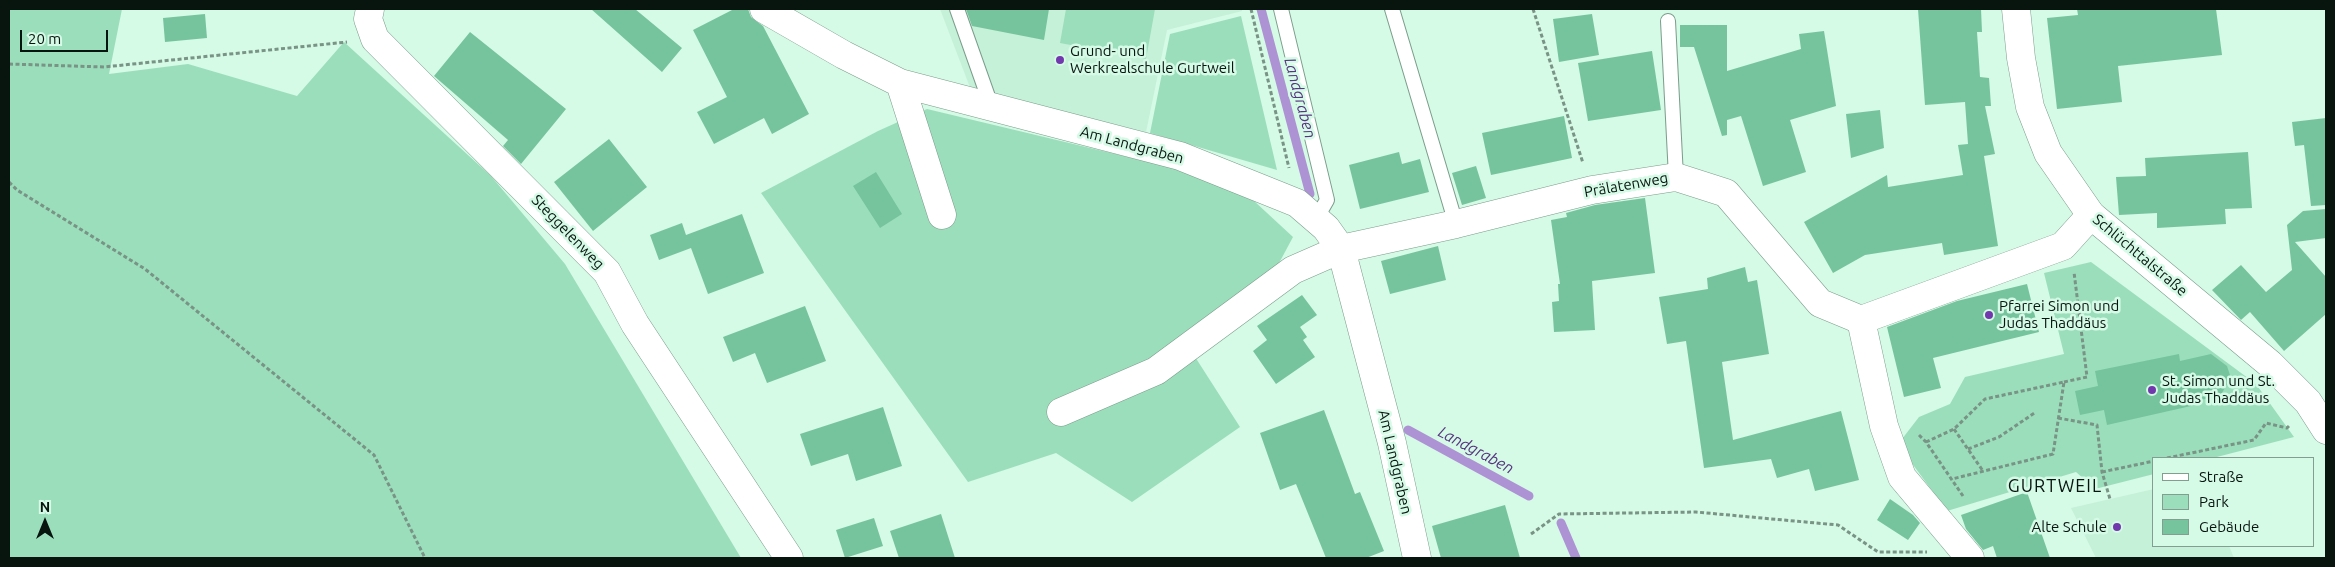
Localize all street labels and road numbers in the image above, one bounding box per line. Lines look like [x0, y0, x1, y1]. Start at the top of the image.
street label: Am Landgraben [1078, 123, 1186, 167]
street label: Prälatenweg [1582, 169, 1670, 201]
street label: Steggelenweg [528, 191, 608, 273]
street label: Schlüchttalstraße [2089, 210, 2191, 300]
street label: Am Landgraben [1374, 408, 1416, 516]

